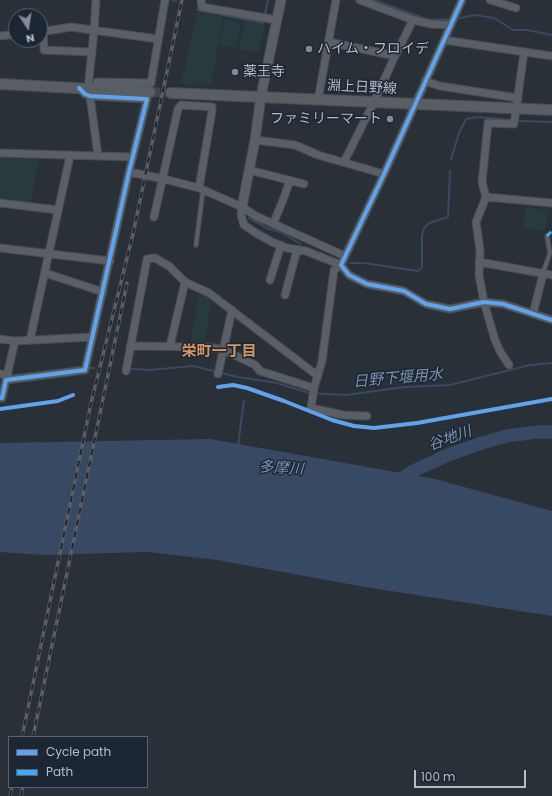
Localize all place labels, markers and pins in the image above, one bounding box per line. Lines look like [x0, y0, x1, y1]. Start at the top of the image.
place label: ハイム・フロイデ [317, 41, 429, 57]
marker: ハイム・フロイデ [304, 44, 314, 54]
place label: 薬王寺 [243, 64, 285, 80]
marker: 薬王寺 [230, 67, 240, 77]
place label: ファミリーマート [270, 111, 382, 127]
marker: ファミリーマート [385, 114, 395, 124]

